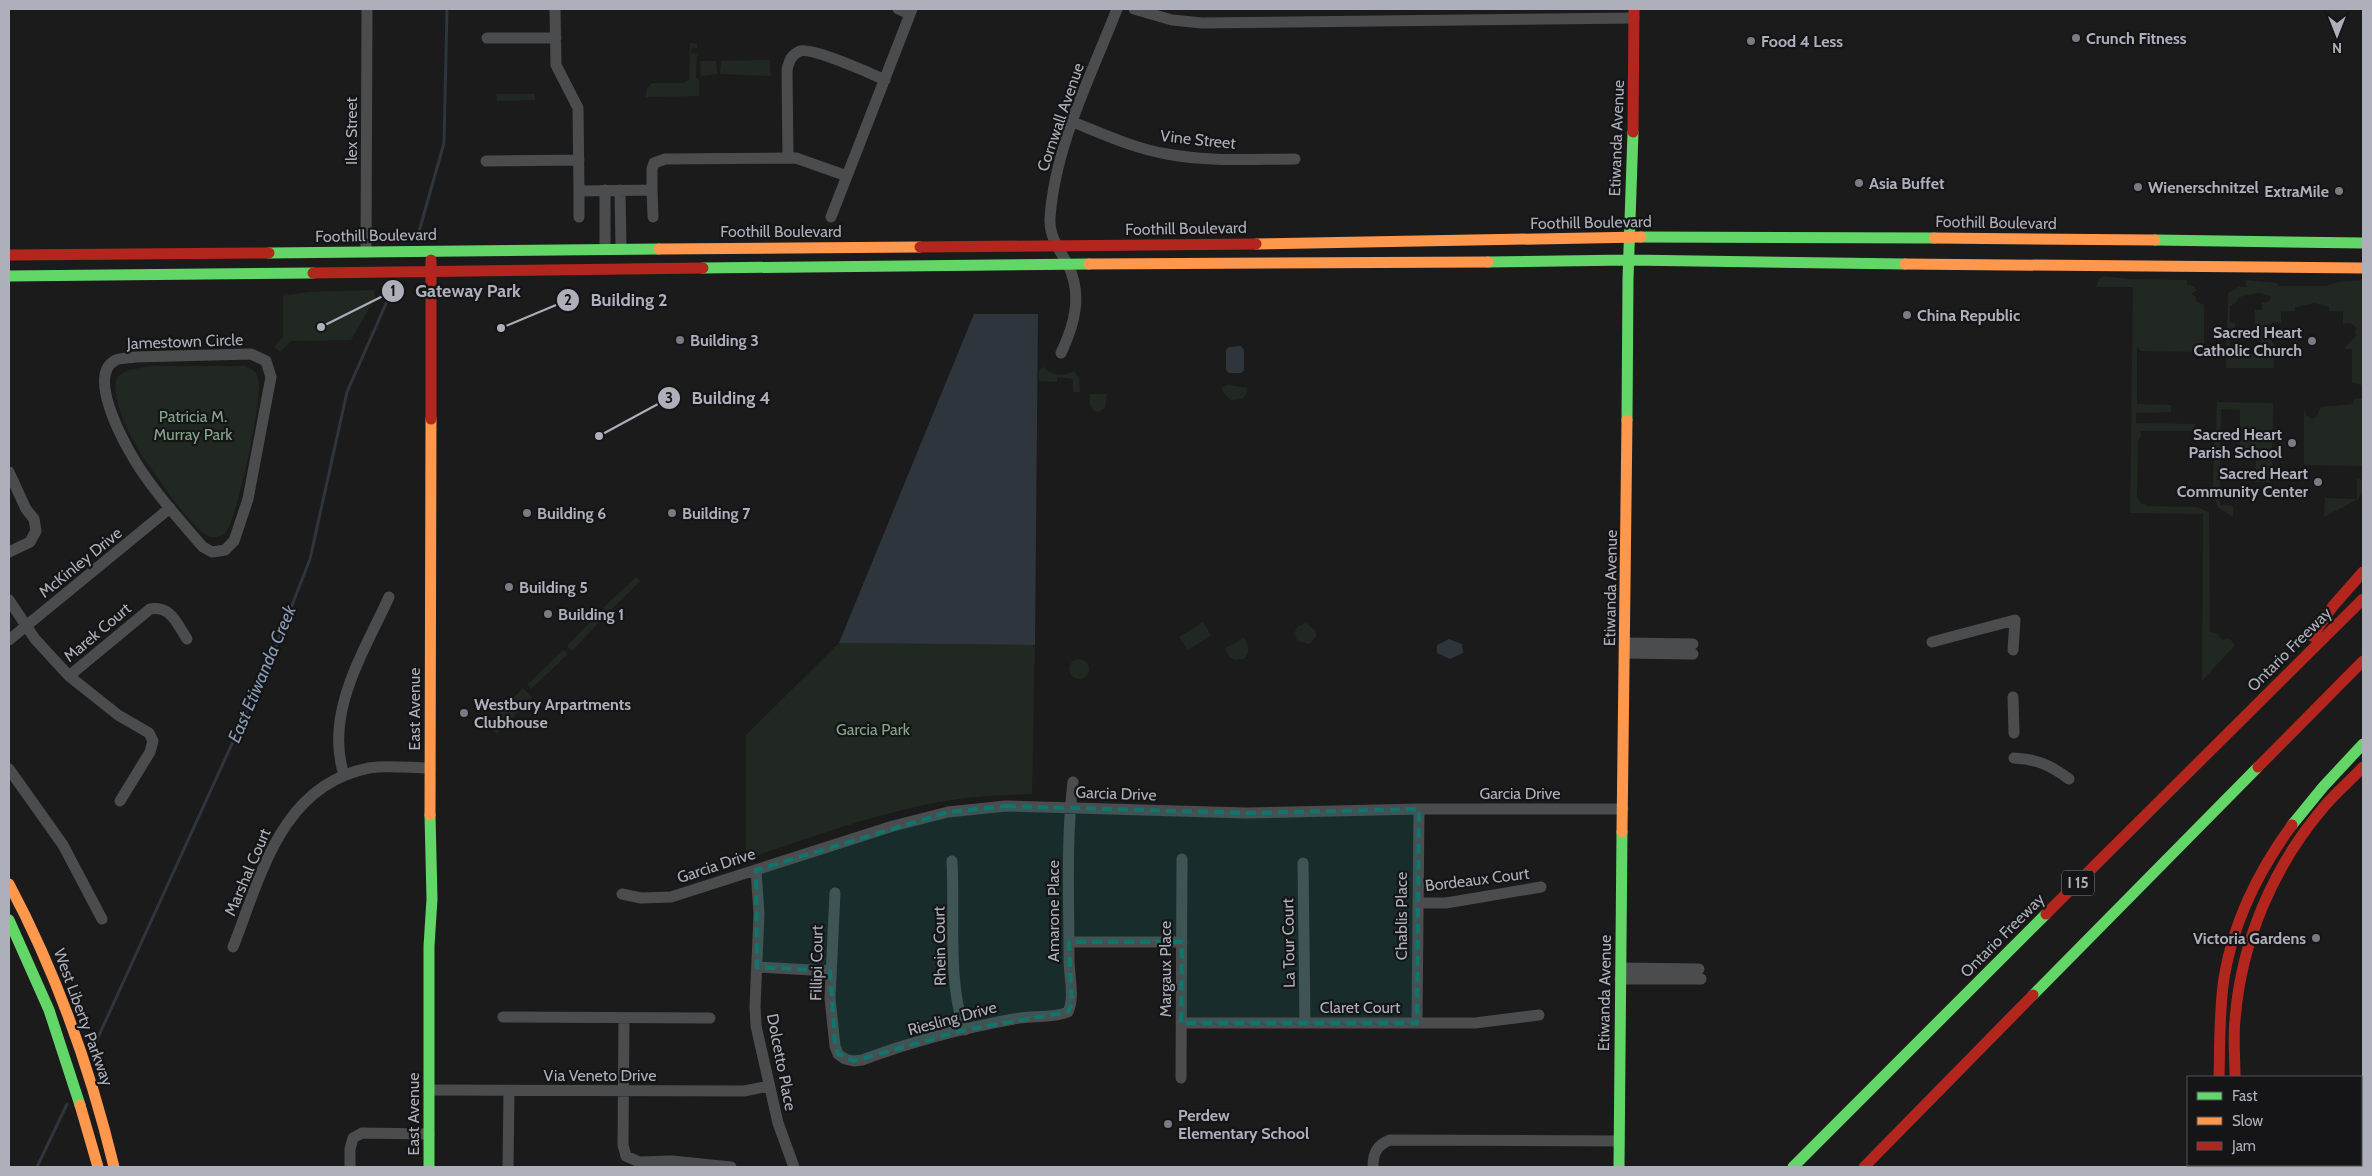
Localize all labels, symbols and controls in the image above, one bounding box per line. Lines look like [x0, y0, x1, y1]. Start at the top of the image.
north arrow [2312, 10, 2362, 60]
place label: Crunch Fitness [2086, 29, 2187, 48]
place label: Food 4 Less [1761, 32, 1843, 51]
marker: Crunch Fitness [2070, 32, 2082, 44]
marker: Food 4 Less [1745, 35, 1757, 47]
text: N [2332, 39, 2342, 57]
street label: Cornwall Avenue [1033, 60, 1088, 174]
street label: Etiwanda Avenue [1605, 79, 1628, 197]
street label: Ilex Street [342, 96, 361, 165]
street label: Vine Street [1159, 126, 1237, 153]
place label: Asia Buffet [1869, 174, 1945, 193]
marker: Asia Buffet [1853, 177, 1865, 189]
place label: Wienerschnitzel [2148, 178, 2259, 197]
marker: Wienerschnitzel [2132, 181, 2144, 193]
place label: ExtraMile [2264, 182, 2329, 201]
marker: ExtraMile [2333, 185, 2345, 197]
street label: Foothill Boulevard [1530, 212, 1652, 233]
street label: Foothill Boulevard [1935, 212, 2057, 233]
street label: Foothill Boulevard [1125, 218, 1247, 239]
street label: Foothill Boulevard [720, 222, 842, 241]
street label: Foothill Boulevard [315, 225, 437, 246]
callout: Gateway Park [380, 274, 531, 307]
text: Gateway Park [415, 280, 521, 302]
text: 1 [390, 282, 396, 300]
callout: Building 2 [556, 283, 678, 316]
text: Building 2 [590, 289, 668, 311]
text: 2 [564, 291, 572, 309]
place label: China Republic [1917, 306, 2020, 325]
marker: China Republic [1901, 309, 1913, 321]
place label: Sacred Heart Catholic Church [2193, 323, 2302, 360]
street label: Jamestown Circle [126, 330, 244, 353]
place label: Building 3 [690, 331, 759, 350]
marker: Building 3 [674, 334, 686, 346]
marker: Sacred Heart Catholic Church [2306, 335, 2318, 347]
callout: Building 4 [656, 381, 780, 414]
text: Building 4 [692, 387, 770, 409]
text: 3 [665, 389, 673, 407]
park label: Patricia M. Murray Park [153, 407, 233, 444]
place label: Sacred Heart Parish School [2189, 425, 2282, 462]
marker: Sacred Heart Parish School [2286, 437, 2298, 449]
place label: Sacred Heart Community Center [2177, 464, 2309, 501]
marker: Sacred Heart Community Center [2312, 476, 2324, 488]
place label: Building 6 [537, 504, 606, 523]
place label: Building 7 [682, 504, 751, 523]
marker: Building 6 [521, 507, 533, 519]
marker: Building 7 [666, 507, 678, 519]
street label: McKinley Drive [35, 523, 126, 602]
street label: Etiwanda Avenue [1600, 530, 1621, 646]
place label: Building 5 [519, 578, 588, 597]
marker: Building 5 [503, 581, 515, 593]
street label: Marek Court [60, 598, 135, 666]
water label: East Etiwanda Creek [223, 601, 301, 746]
street label: Ontario Freeway [2243, 603, 2335, 695]
place label: Building 1 [558, 605, 624, 624]
marker: Building 1 [542, 608, 554, 620]
street label: East Avenue [405, 668, 424, 750]
place label: Westbury Arpartments Clubhouse [474, 695, 631, 732]
marker: Westbury Arpartments Clubhouse [458, 707, 470, 719]
park label: Garcia Park [836, 720, 911, 739]
street label: Garcia Drive [1075, 783, 1157, 804]
street label: Garcia Drive [1479, 784, 1561, 803]
street label: Marshal Court [220, 825, 275, 919]
street label: Garcia Drive [675, 844, 758, 887]
street label: Amarone Place [1044, 860, 1063, 962]
street label: Bordeaux Court [1424, 864, 1531, 895]
road number: I 15 [2062, 870, 2094, 896]
street label: Chablis Place [1392, 872, 1411, 960]
street label: Ontario Freeway [1956, 889, 2048, 981]
street label: La Tour Court [1278, 897, 1299, 988]
street label: Rhein Court [929, 905, 950, 986]
street label: Margaux Place [1156, 921, 1175, 1017]
street label: Fillipi Court [806, 924, 827, 1001]
place label: Victoria Gardens [2193, 929, 2306, 948]
marker: Victoria Gardens [2310, 932, 2322, 944]
street label: Etiwanda Avenue [1594, 935, 1615, 1051]
street label: West Liberty Parkway [50, 946, 117, 1088]
street label: Riesling Drive [906, 997, 999, 1039]
street label: Claret Court [1320, 998, 1401, 1017]
street label: Dolcetto Place [763, 1012, 800, 1112]
street label: Via Veneto Drive [544, 1066, 656, 1085]
street label: East Avenue [404, 1073, 423, 1155]
legend [2187, 1076, 2362, 1166]
text: Fast [2232, 1087, 2257, 1105]
place label: Perdew Elementary School [1178, 1106, 1309, 1143]
text: Slow [2232, 1112, 2263, 1130]
marker: Perdew Elementary School [1162, 1118, 1174, 1130]
text: Jam [2231, 1137, 2256, 1155]

